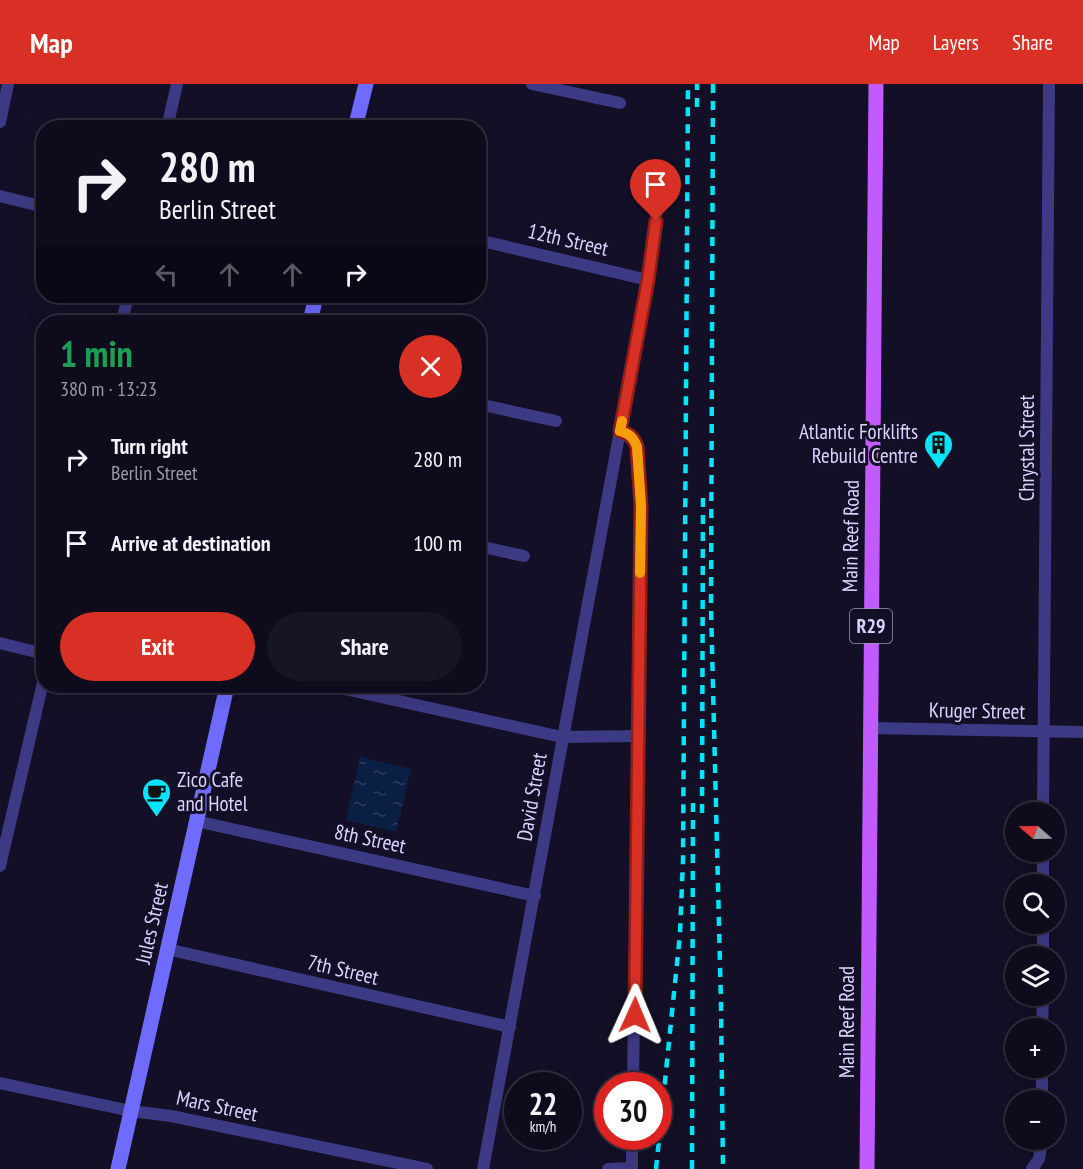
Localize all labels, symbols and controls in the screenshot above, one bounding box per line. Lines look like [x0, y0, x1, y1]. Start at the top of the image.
text: Map [30, 24, 73, 61]
text: Map [869, 29, 900, 56]
text: Layers [933, 29, 979, 56]
text: Share [1012, 29, 1053, 56]
text: 280 m [159, 139, 256, 194]
icon: right [60, 144, 138, 222]
pin [630, 159, 681, 221]
icon: arrive [639, 168, 672, 201]
text: Berlin Street [159, 192, 276, 226]
street label: 12th Street [525, 217, 611, 262]
icon: left [150, 258, 183, 291]
icon: ahead [213, 258, 246, 291]
icon: ahead [276, 258, 309, 291]
icon: right [339, 258, 372, 291]
text: 1 min [60, 330, 133, 377]
button: close [399, 335, 462, 398]
text: 380 m · 13:23 [60, 376, 157, 402]
street label: Chrystal Street [1013, 394, 1040, 501]
place label: Atlantic Forklifts Rebuild Centre [799, 418, 918, 469]
building icon: Atlantic Forklifts Rebuild Centre [923, 428, 955, 470]
text: Turn right [111, 432, 188, 460]
icon: right [60, 443, 93, 476]
text: 280 m [413, 445, 462, 473]
text: Berlin Street [111, 460, 198, 486]
street label: Main Reef Road [836, 480, 865, 592]
icon: arrive [60, 527, 93, 560]
text: Arrive at destination [111, 529, 271, 557]
text: 100 m [413, 529, 462, 557]
road number: R29 [850, 609, 892, 643]
button: Exit [60, 612, 255, 681]
button: Share [267, 612, 462, 681]
street label: Kruger Street [929, 696, 1026, 725]
street label: David Street [510, 750, 553, 843]
place label: Zico Cafe and Hotel [177, 766, 248, 817]
cafe icon: Zico Cafe and Hotel [140, 776, 172, 818]
north arrow [1005, 802, 1065, 862]
map controls [1005, 802, 1065, 1150]
street label: 8th Street [332, 818, 409, 859]
button: search [1005, 874, 1065, 934]
street label: Jules Street [129, 879, 174, 967]
button: layers [1005, 946, 1065, 1006]
street label: 7th Street [305, 948, 382, 991]
street label: Main Reef Road [833, 966, 860, 1078]
position arrow [603, 983, 667, 1047]
button: + [1005, 1018, 1065, 1078]
speed limit sign: 30 [594, 1072, 672, 1150]
street label: Mars Street [174, 1084, 260, 1127]
text: 22 [529, 1084, 557, 1123]
button: − [1005, 1090, 1065, 1150]
text: km/h [530, 1117, 556, 1136]

